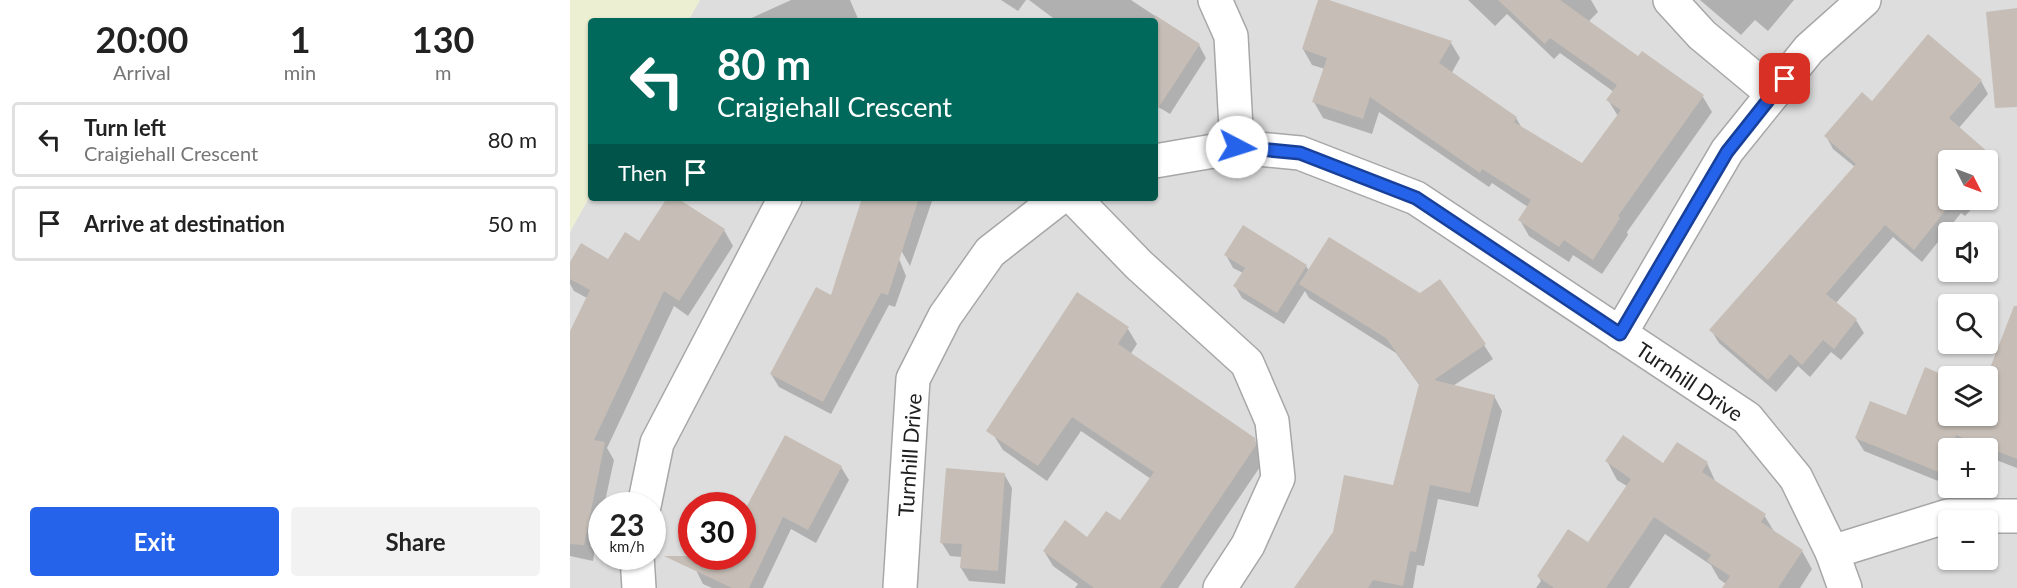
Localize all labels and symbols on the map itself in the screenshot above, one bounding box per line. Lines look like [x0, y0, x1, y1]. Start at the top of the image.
pin [1759, 53, 1810, 104]
position arrow [1205, 115, 1269, 179]
north arrow [1938, 150, 1998, 210]
street label: Turnhill Drive [1632, 336, 1748, 426]
street label: Turnhill Drive [892, 393, 926, 517]
speed limit sign: 30 [678, 492, 756, 570]

